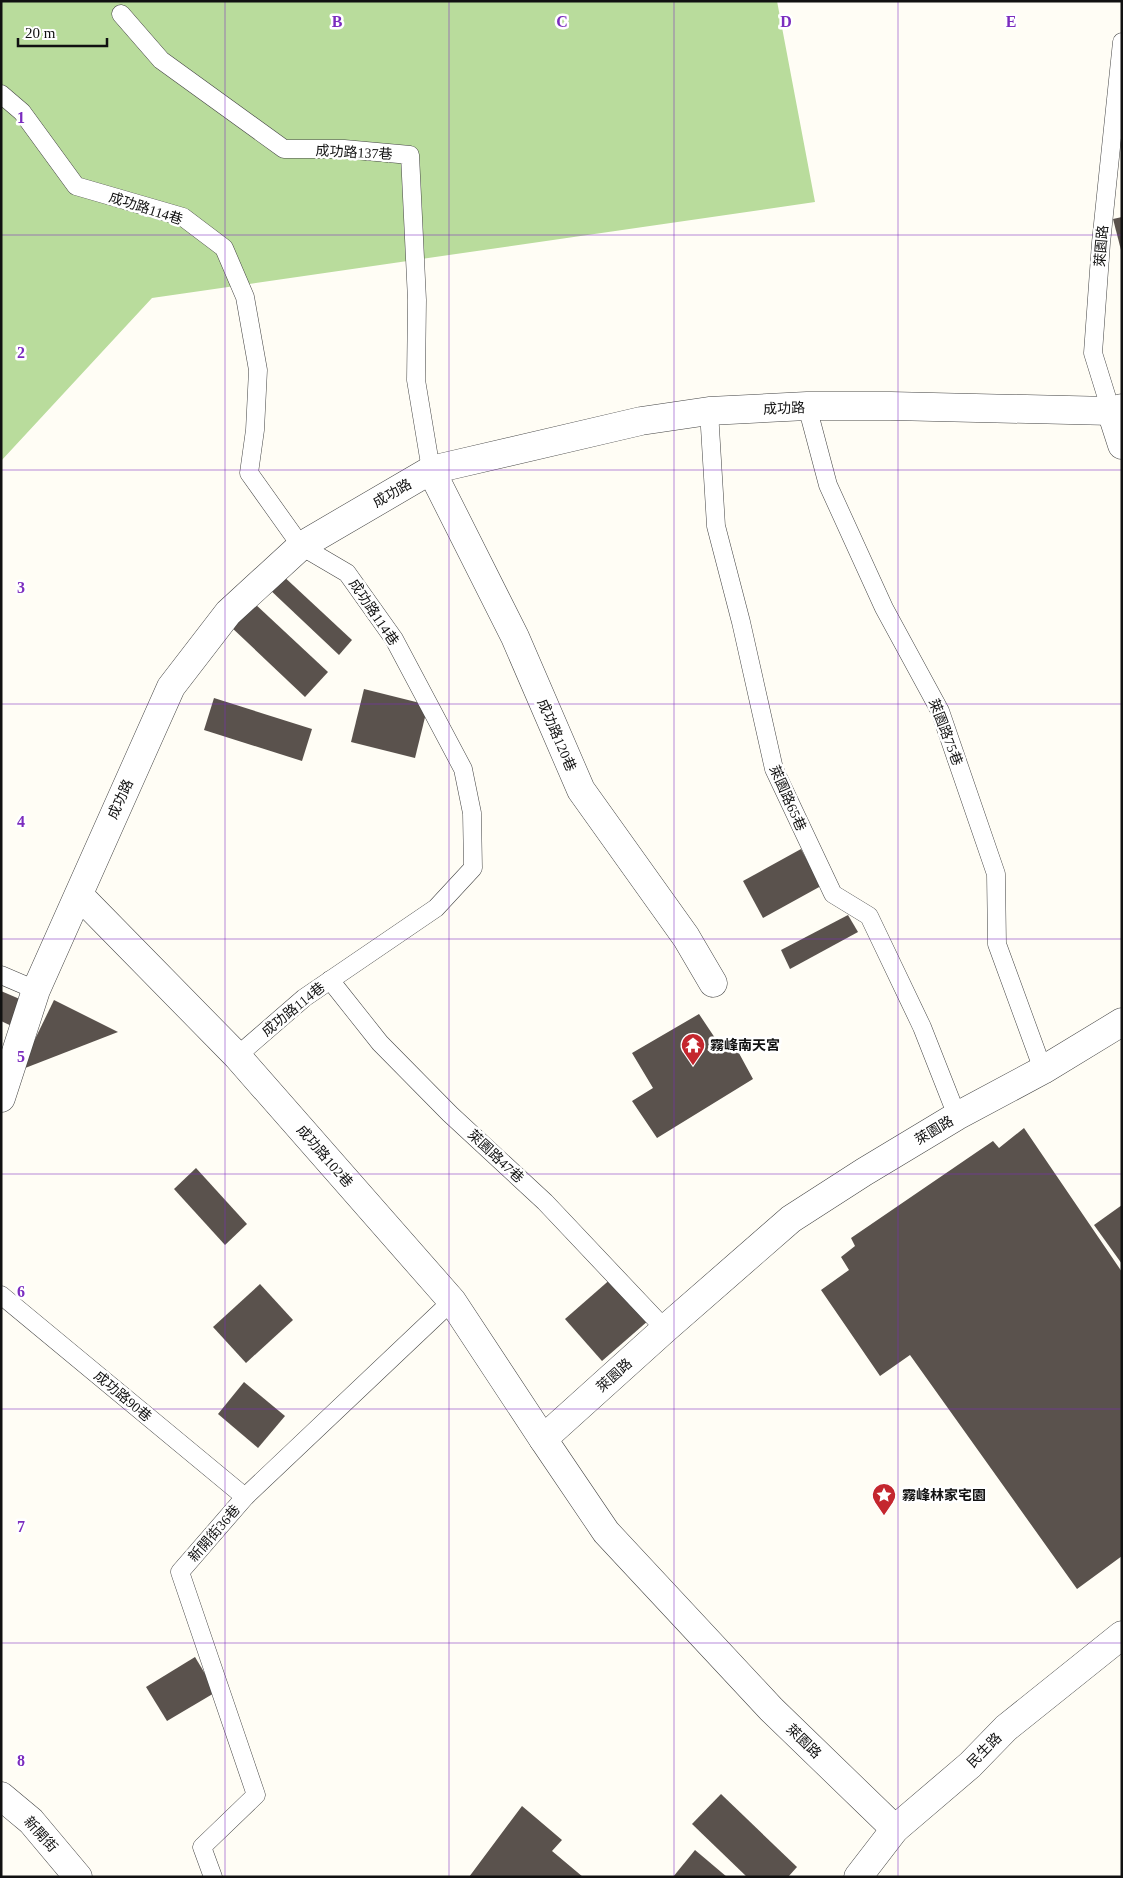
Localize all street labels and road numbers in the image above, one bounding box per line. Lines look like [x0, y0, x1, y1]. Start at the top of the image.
street label: 成功路137巷 [315, 143, 393, 162]
street label: 成功路114巷 [107, 190, 185, 227]
street label: 萊園路 [1092, 224, 1111, 268]
street label: 成功路 [763, 400, 805, 417]
street label: 成功路 [370, 476, 414, 510]
street label: 成功路114巷 [346, 576, 401, 648]
street label: 成功路120巷 [535, 697, 578, 774]
street label: 萊園路75巷 [926, 697, 965, 768]
street label: 萊園路65巷 [766, 763, 809, 833]
street label: 成功路 [105, 777, 136, 821]
street label: 成功路114巷 [259, 979, 328, 1039]
street label: 萊園路 [912, 1113, 956, 1148]
street label: 成功路102巷 [294, 1122, 356, 1190]
street label: 萊園路47巷 [465, 1127, 526, 1186]
street label: 萊園路 [594, 1356, 635, 1395]
street label: 成功路90巷 [91, 1368, 154, 1425]
street label: 新開街36巷 [186, 1502, 243, 1565]
street label: 萊園路 [783, 1721, 824, 1761]
street label: 民生路 [964, 1730, 1005, 1771]
street label: 新開街 [21, 1814, 60, 1855]

